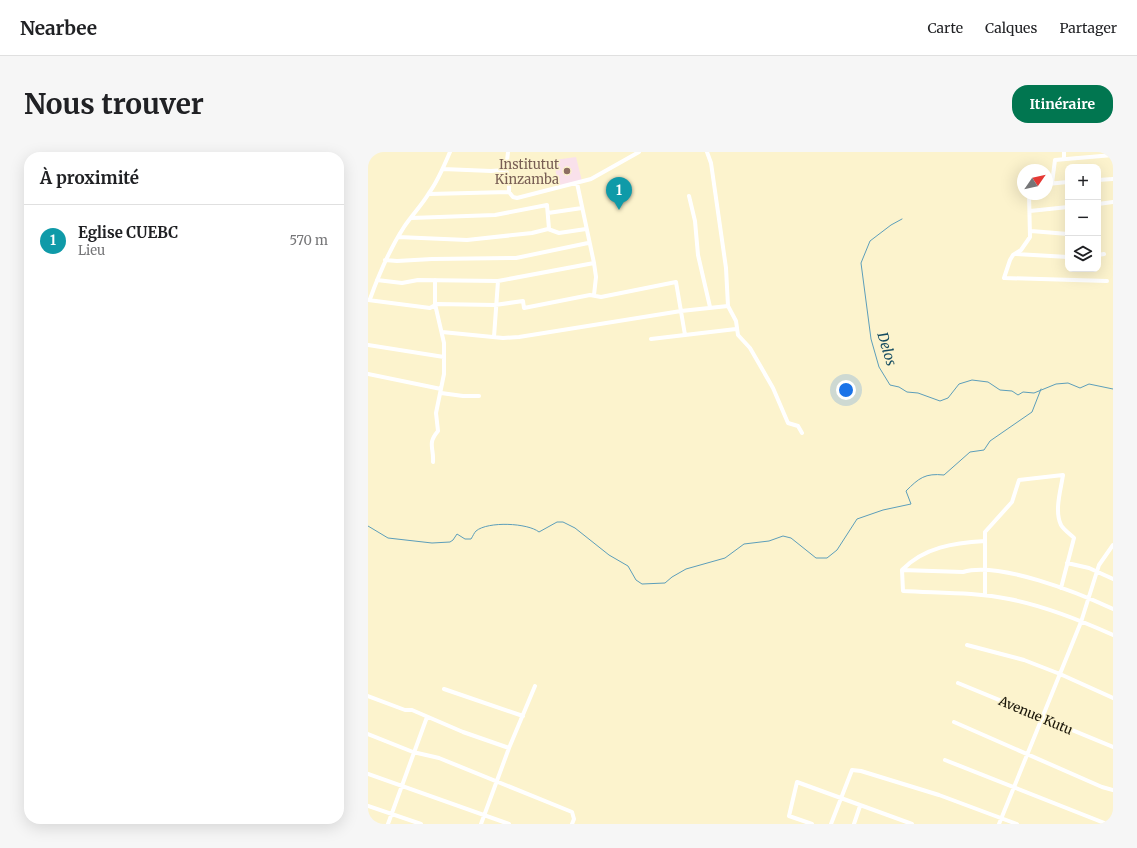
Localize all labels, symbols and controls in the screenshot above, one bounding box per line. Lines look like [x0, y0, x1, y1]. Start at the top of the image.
text: Nearbee [20, 16, 97, 40]
text: Carte [927, 19, 963, 37]
text: Calques [985, 19, 1037, 37]
text: Partager [1059, 19, 1117, 37]
button: Itinéraire [1012, 85, 1113, 123]
text: Nous trouver [24, 86, 204, 122]
place label: Institutut Kinzamba [495, 156, 559, 188]
north arrow [1017, 164, 1053, 200]
map controls [1065, 164, 1101, 272]
button: + [1065, 164, 1101, 200]
marker: Institutut Kinzamba [562, 166, 572, 176]
text: À proximité [40, 167, 139, 189]
pin: 1 [606, 177, 632, 210]
button: − [1065, 200, 1101, 236]
text: Eglise CUEBC [78, 223, 178, 242]
text: 1 [50, 232, 56, 249]
text: 570 m [290, 232, 328, 249]
button: layers [1065, 236, 1101, 272]
text: Lieu [78, 242, 105, 259]
water label: Delos [873, 329, 901, 368]
your location [836, 380, 856, 400]
street label: Avenue Kutu [995, 692, 1075, 739]

